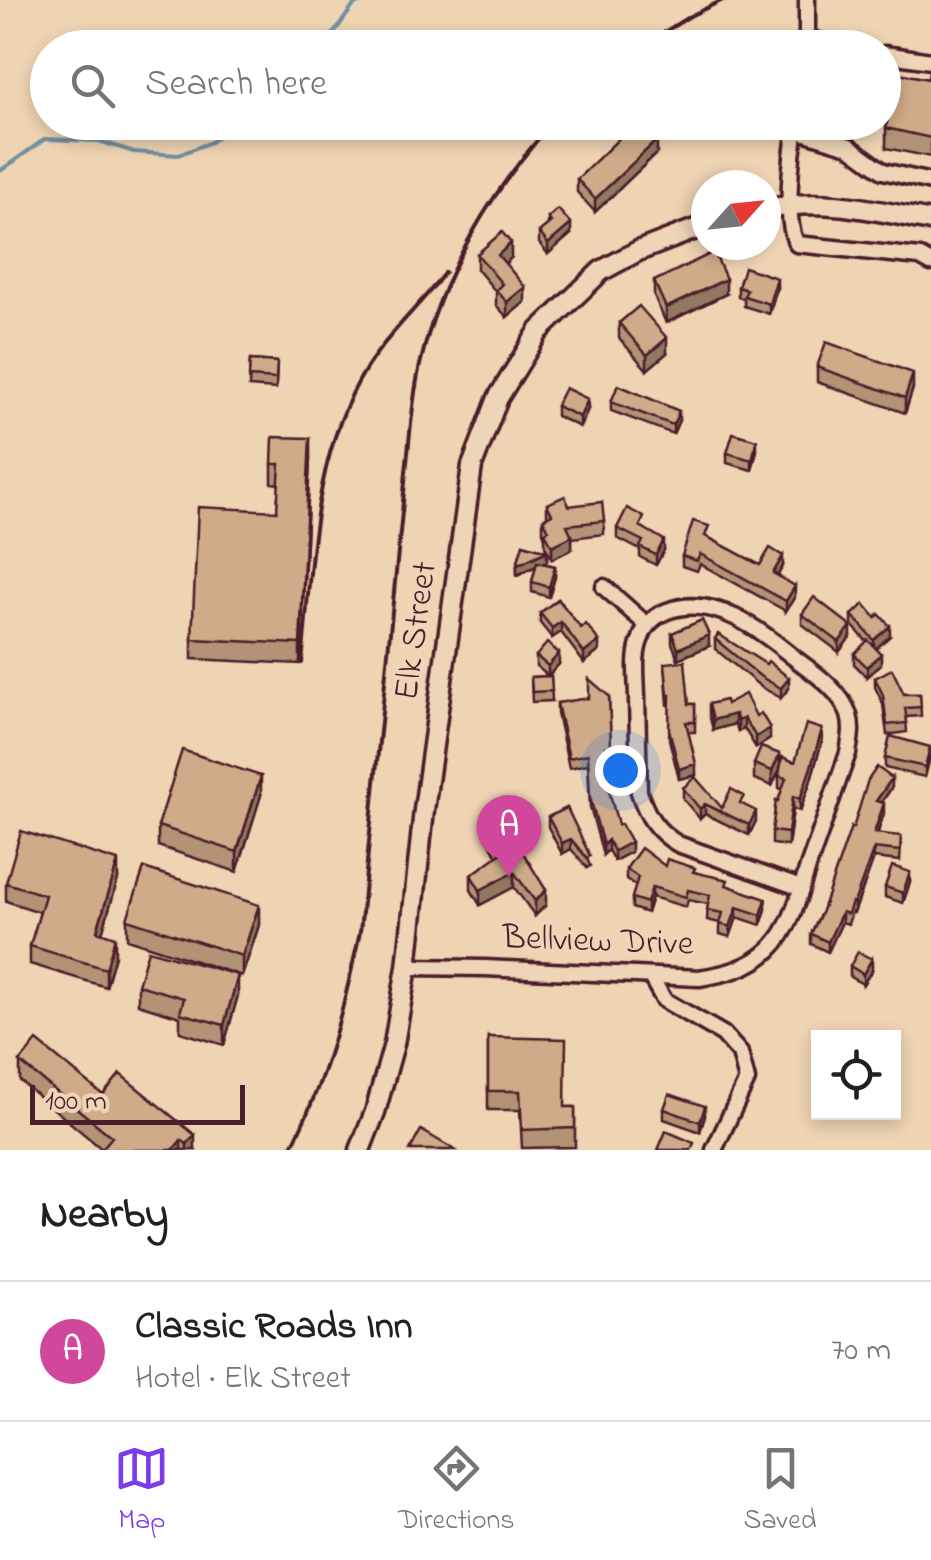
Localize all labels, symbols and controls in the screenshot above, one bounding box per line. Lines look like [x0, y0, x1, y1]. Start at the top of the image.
search box [30, 30, 901, 140]
text: Search here [145, 57, 327, 113]
icon: search [65, 58, 120, 113]
north arrow [691, 170, 781, 260]
street label: Elk Street [382, 558, 452, 704]
your location [595, 745, 646, 796]
pin: A [476, 794, 542, 877]
street label: Bellview Drive [501, 913, 695, 971]
map controls [811, 1030, 901, 1120]
button: locate [811, 1030, 901, 1120]
scale bar [30, 1080, 245, 1124]
text: 100 m [45, 1082, 107, 1123]
text: Nearby [40, 1185, 168, 1246]
text: Classic Roads Inn [135, 1300, 413, 1356]
text: A [63, 1328, 82, 1375]
text: 70 m [831, 1328, 891, 1375]
text: Hotel · Elk Street [135, 1356, 351, 1403]
tab: Map [114, 1441, 169, 1542]
tab: Directions [398, 1441, 515, 1542]
tab: Saved [744, 1441, 817, 1542]

